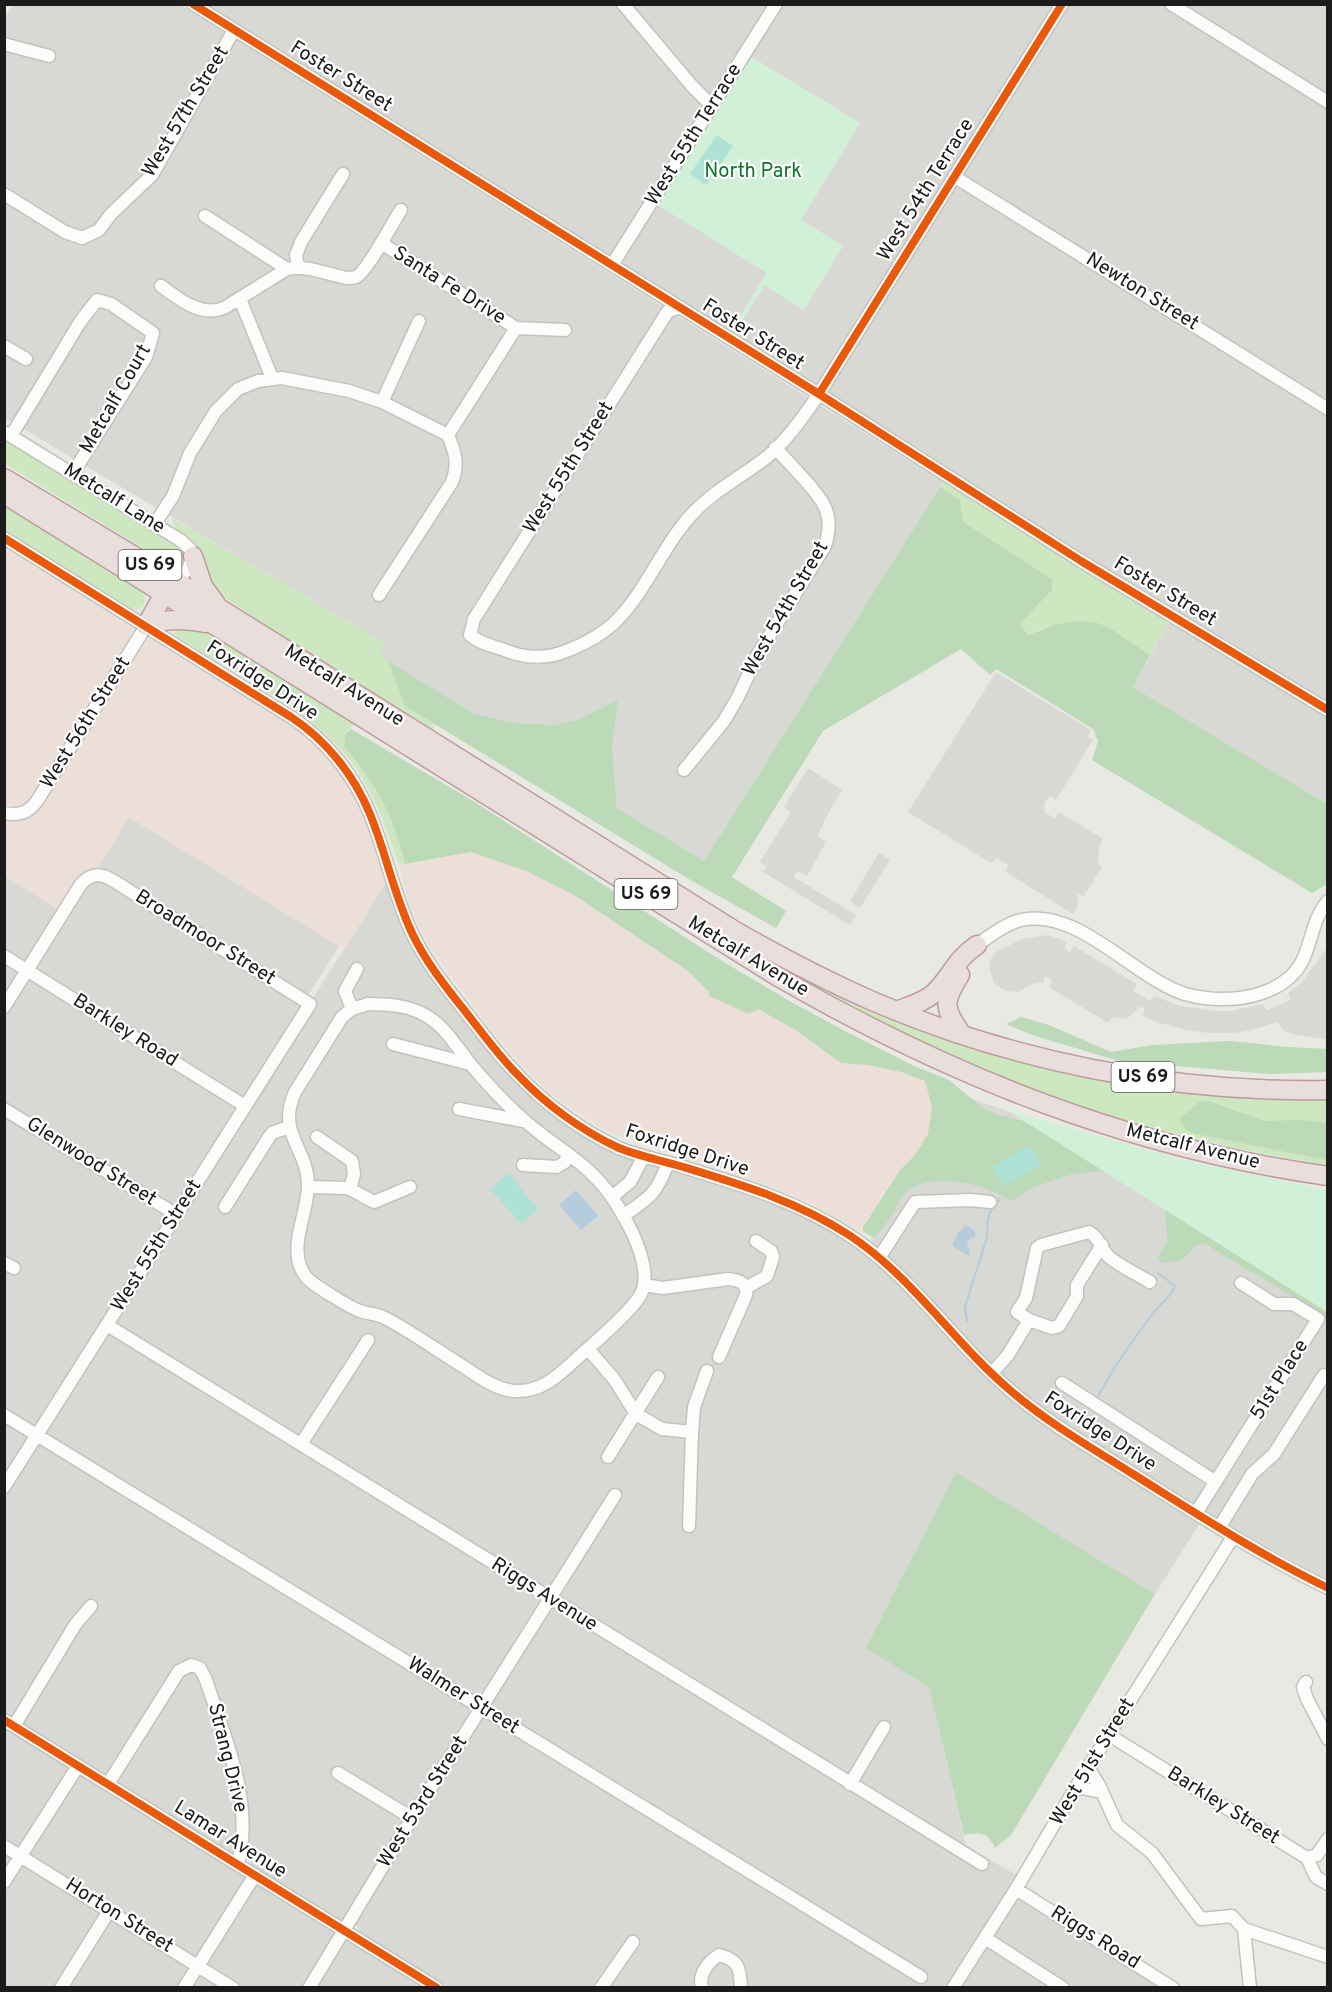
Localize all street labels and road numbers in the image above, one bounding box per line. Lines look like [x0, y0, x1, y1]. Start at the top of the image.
street label: Foster Street [285, 35, 397, 119]
street label: West 57th Street [137, 42, 235, 182]
street label: West 55th Terrace [640, 59, 748, 211]
street label: West 54th Terrace [872, 114, 980, 266]
street label: Santa Fe Drive [388, 241, 510, 331]
street label: Newton Street [1081, 247, 1203, 337]
street label: Foster Street [697, 293, 809, 377]
street label: Metcalf Court [74, 340, 158, 458]
street label: West 55th Street [518, 397, 620, 539]
street label: Metcalf Lane [58, 457, 170, 541]
street label: West 54th Street [737, 537, 835, 681]
road number: US 69 [118, 550, 182, 580]
street label: Foster Street [1109, 551, 1221, 633]
street label: Foxridge Drive [201, 635, 323, 727]
street label: Metcalf Avenue [279, 639, 409, 733]
street label: West 56th Street [35, 652, 137, 794]
road number: US 69 [614, 879, 678, 909]
street label: Broadmoor Street [130, 884, 280, 992]
street label: Metcalf Avenue [683, 911, 813, 1003]
street label: Barkley Road [67, 988, 183, 1074]
road number: US 69 [1112, 1062, 1174, 1092]
street label: Glenwood Street [21, 1111, 161, 1213]
street label: Metcalf Avenue [1123, 1118, 1263, 1176]
street label: Foxridge Drive [622, 1119, 752, 1183]
street label: West 55th Street [106, 1175, 208, 1317]
street label: 51st Place [1245, 1335, 1315, 1425]
street label: Foxridge Drive [1039, 1386, 1161, 1478]
street label: Riggs Avenue [486, 1552, 602, 1638]
street label: Walmer Street [402, 1651, 524, 1741]
street label: West 51st Street [1045, 1693, 1141, 1831]
street label: Strang Drive [201, 1701, 253, 1815]
street label: West 53rd Street [372, 1731, 474, 1873]
street label: Barkley Street [1162, 1761, 1284, 1851]
street label: Lamar Avenue [169, 1795, 291, 1885]
street label: Horton Street [60, 1872, 178, 1960]
street label: Riggs Road [1045, 1900, 1145, 1976]

